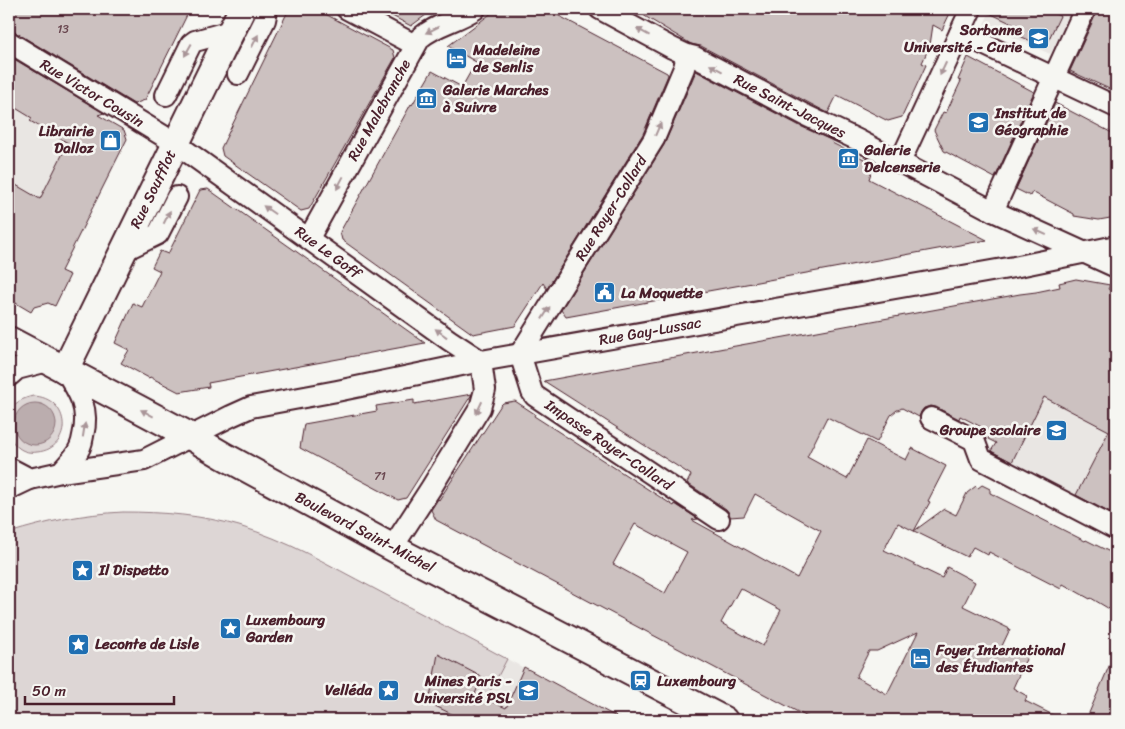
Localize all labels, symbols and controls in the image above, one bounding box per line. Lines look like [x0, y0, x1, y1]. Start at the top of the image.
place label: Sorbonne Université - Curie [904, 17, 1023, 60]
house number: 13 [57, 18, 69, 40]
one-way arrow [424, 26, 439, 35]
school or university icon: Sorbonne Université - Curie [1026, 27, 1050, 51]
one-way arrow [637, 28, 650, 37]
one-way arrow [251, 34, 259, 49]
place label: Madeleine de Senlis [472, 37, 540, 80]
one-way arrow [184, 44, 193, 57]
hotel icon: Madeleine de Senlis [445, 47, 469, 71]
street label: Rue Victor Cousin [35, 52, 149, 134]
street label: Rue Malebranche [340, 54, 418, 166]
one-way arrow [939, 62, 947, 76]
one-way arrow [709, 64, 723, 72]
street label: Rue Saint-Jacques [729, 66, 851, 146]
place label: Galerie Marches à Suivre [442, 77, 549, 120]
museum icon: Galerie Marches à Suivre [415, 87, 439, 111]
place label: Institut de Géographie [994, 100, 1069, 143]
school or university icon: Institut de Géographie [967, 110, 991, 134]
place label: Librairie Dalloz [39, 118, 95, 161]
one-way arrow [654, 122, 662, 136]
shop icon: Librairie Dalloz [98, 128, 122, 152]
place label: Galerie Delcenserie [863, 137, 941, 180]
street label: Rue Soufflot [123, 145, 184, 233]
museum icon: Galerie Delcenserie [836, 147, 860, 171]
street label: Rue Royer-Collard [568, 149, 655, 266]
one-way arrow [335, 176, 344, 190]
one-way arrow [263, 205, 276, 215]
one-way arrow [163, 210, 171, 224]
street label: Rue Le Goff [289, 219, 369, 287]
one-way arrow [1033, 227, 1047, 235]
place label: La Moquette [621, 280, 703, 306]
public building icon: La Moquette [593, 281, 617, 305]
one-way arrow [541, 306, 550, 319]
street label: Rue Gay-Lussac [597, 309, 704, 353]
one-way arrow [434, 328, 448, 338]
street label: Impasse Royer-Collard [539, 392, 679, 498]
one-way arrow [474, 401, 482, 415]
one-way arrow [140, 409, 154, 417]
place label: Groupe scolaire [939, 417, 1041, 443]
school or university icon: Groupe scolaire [1045, 418, 1069, 442]
one-way arrow [80, 422, 88, 438]
house number: 71 [374, 465, 386, 487]
street label: Boulevard Saint-Michel [290, 484, 440, 580]
place label: Il Dispetto [98, 557, 169, 583]
place icon: Il Dispetto [71, 558, 95, 582]
place label: Luxembourg Garden [245, 607, 325, 650]
place icon: Luxembourg Garden [218, 617, 242, 641]
place label: Leconte de Lisle [95, 631, 200, 657]
place icon: Leconte de Lisle [67, 632, 91, 656]
place label: Foyer International des Étudiantes [935, 637, 1066, 680]
hotel icon: Foyer International des Étudiantes [908, 647, 932, 671]
place label: Mines Paris - Université PSL [414, 668, 513, 711]
place label: Luxembourg [657, 668, 736, 694]
station icon: Luxembourg [629, 669, 653, 693]
scale bar [25, 674, 174, 706]
place label: Velléda [325, 677, 372, 703]
text: 50 m [32, 678, 67, 704]
place icon: Velléda [376, 678, 400, 702]
school or university icon: Mines Paris - Université PSL [516, 678, 540, 702]

